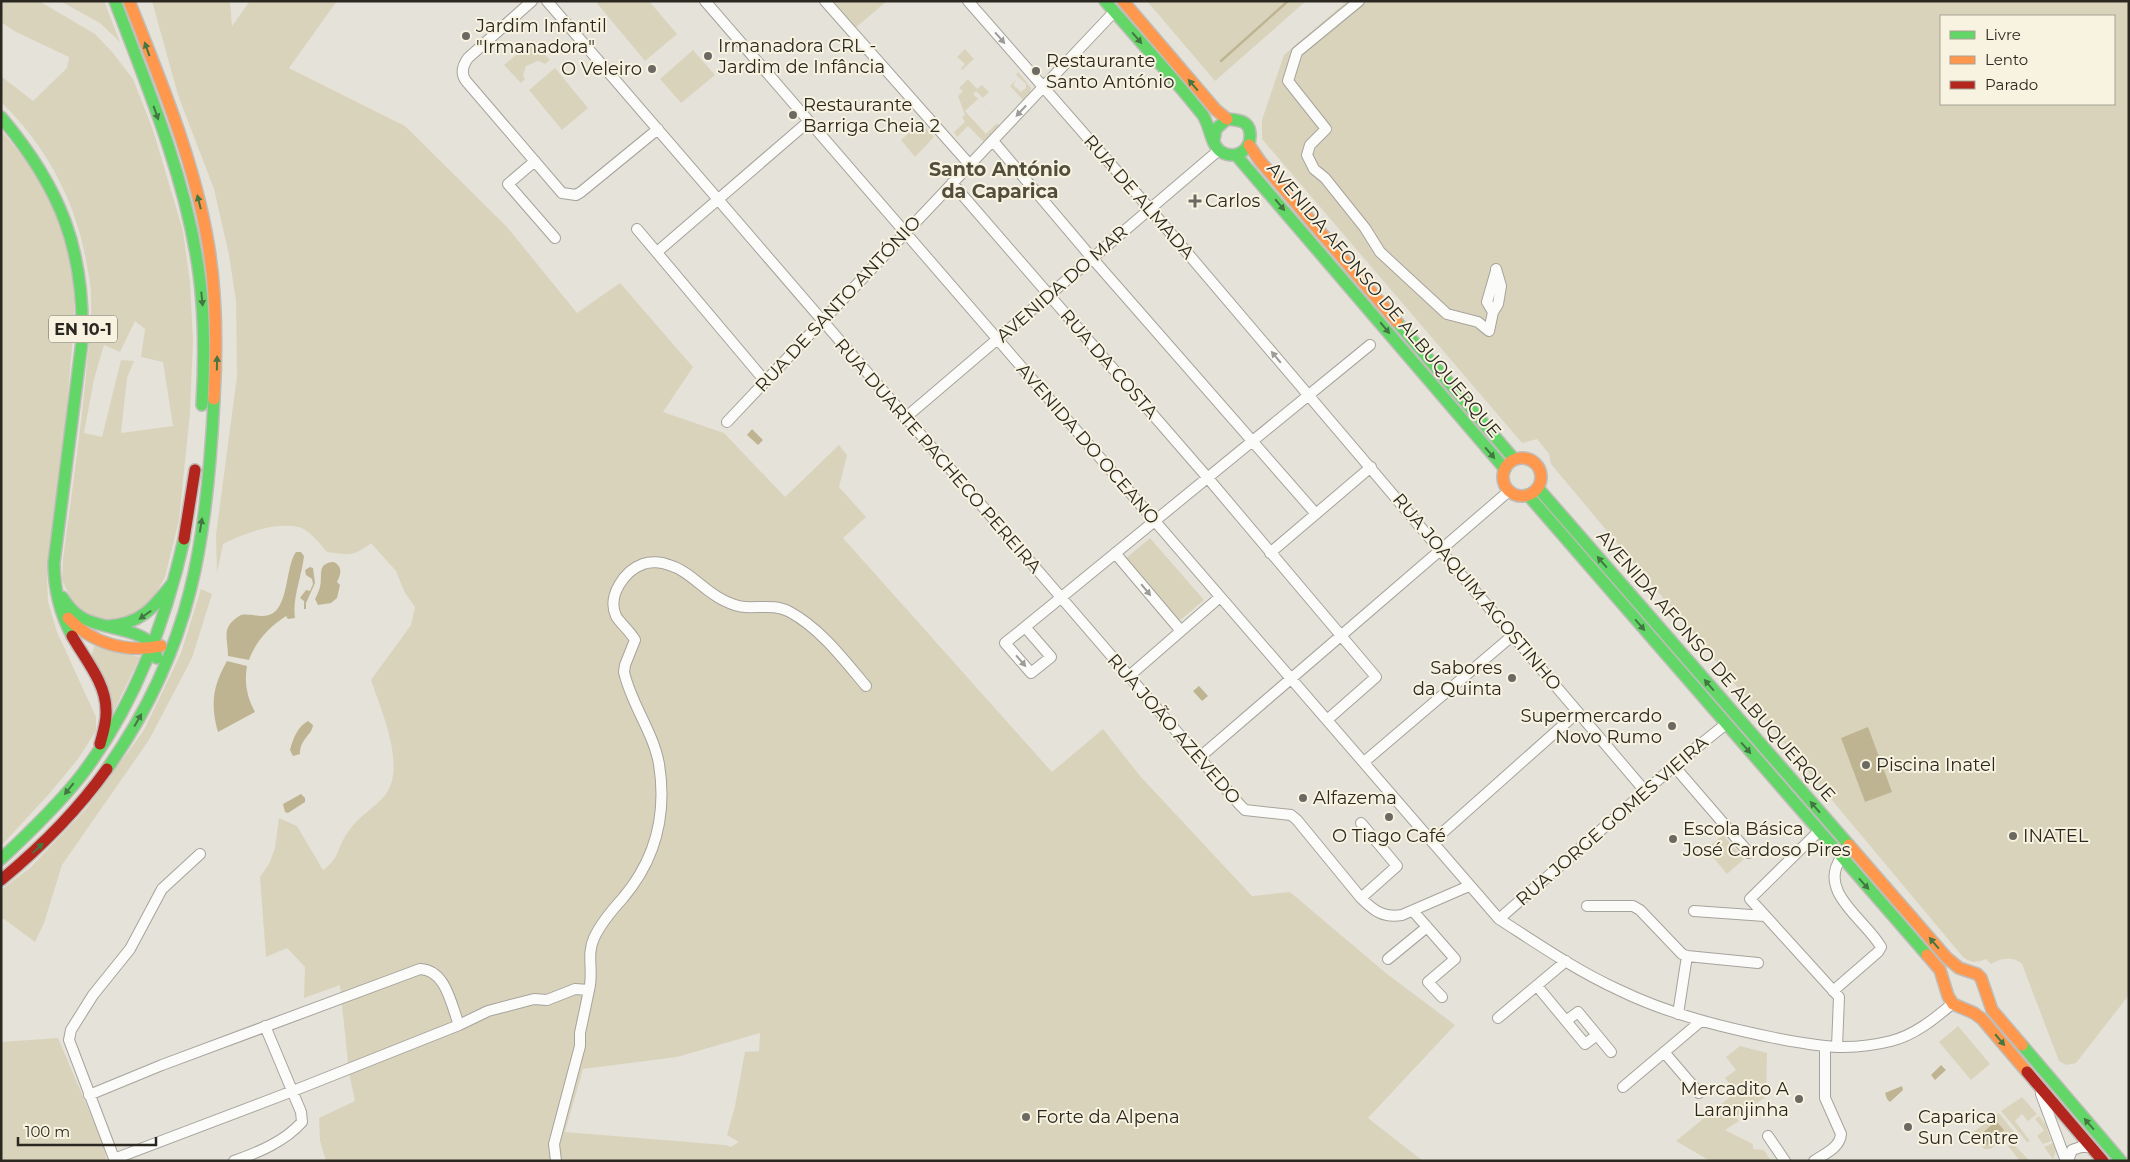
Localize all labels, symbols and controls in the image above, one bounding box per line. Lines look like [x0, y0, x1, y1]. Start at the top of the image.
place label: Jardim Infantil "Irmanadora" [475, 15, 607, 58]
legend [1940, 15, 2115, 105]
text: Livre [1985, 25, 2021, 44]
marker: Jardim Infantil "Irmanadora" [460, 30, 472, 42]
one-way arrow [994, 31, 1006, 43]
one-way arrow [1131, 32, 1143, 44]
place label: Irmanadora CRL - Jardim de Infância [717, 35, 885, 78]
one-way arrow [143, 41, 150, 56]
marker: Irmanadora CRL - Jardim de Infância [702, 50, 714, 62]
place label: Restaurante Santo António [1046, 50, 1174, 93]
text: Lento [1985, 50, 2028, 69]
place label: O Veleiro [561, 58, 642, 80]
marker: O Veleiro [646, 63, 658, 75]
marker: Restaurante Santo António [1030, 65, 1042, 77]
text: Parado [1985, 75, 2038, 94]
one-way arrow [1188, 78, 1199, 91]
place label: Restaurante Barriga Cheia 2 [803, 94, 940, 137]
one-way arrow [1015, 104, 1027, 116]
one-way arrow [153, 105, 160, 120]
marker: Restaurante Barriga Cheia 2 [787, 109, 799, 121]
street label: RUA DE ALMADA [1079, 130, 1199, 264]
district label: Santo António da Caparica [929, 158, 1071, 203]
street label: AVENIDA AFONSO DE ALBUQUERQUE [1262, 158, 1506, 442]
place label: Carlos [1205, 190, 1260, 212]
one-way arrow [195, 195, 203, 210]
marker: Carlos [1189, 195, 1201, 207]
one-way arrow [1274, 198, 1286, 210]
street label: RUA DE SANTO ANTÓNIO [751, 211, 925, 397]
street label: AVENIDA DO MAR [992, 221, 1132, 347]
one-way arrow [198, 291, 206, 307]
street label: RUA DA COSTA [1056, 305, 1163, 423]
road number: EN 10-1 [49, 316, 117, 342]
one-way arrow [1380, 322, 1391, 335]
street label: RUA DUARTE PACHECO PEREIRA [830, 334, 1046, 578]
one-way arrow [1271, 351, 1282, 363]
one-way arrow [214, 355, 222, 371]
street label: AVENIDA DO OCEANO [1012, 359, 1164, 529]
one-way arrow [1485, 446, 1496, 459]
street label: RUA JOAQUIM AGOSTINHO [1388, 489, 1566, 695]
one-way arrow [198, 517, 206, 533]
street label: AVENIDA AFONSO DE ALBUQUERQUE [1592, 526, 1840, 806]
one-way arrow [1597, 556, 1608, 568]
one-way arrow [1141, 583, 1152, 596]
one-way arrow [138, 610, 151, 620]
one-way arrow [1634, 618, 1645, 631]
street label: RUA JOÃO AZEVEDO [1103, 649, 1245, 809]
one-way arrow [1015, 654, 1026, 667]
place label: Sabores da Quinta [1413, 657, 1502, 700]
marker: Sabores da Quinta [1506, 672, 1518, 684]
one-way arrow [1703, 678, 1714, 691]
place label: Supermercardo Novo Rumo [1520, 705, 1662, 748]
one-way arrow [133, 714, 142, 727]
marker: Supermercardo Novo Rumo [1666, 720, 1678, 732]
street label: RUA JORGE GOMES VIEIRA [1511, 731, 1713, 911]
one-way arrow [1740, 741, 1752, 753]
place label: Piscina Inatel [1876, 754, 1996, 776]
marker: Piscina Inatel [1860, 759, 1872, 771]
one-way arrow [64, 783, 75, 796]
place label: Alfazema [1313, 787, 1397, 809]
marker: Alfazema [1297, 792, 1309, 804]
one-way arrow [1809, 802, 1821, 814]
marker: O Tiago Café [1383, 811, 1395, 823]
place label: Escola Básica José Cardoso Pires [1682, 818, 1851, 861]
place label: O Tiago Café [1332, 825, 1446, 847]
place label: INATEL [2023, 825, 2089, 847]
marker: INATEL [2007, 830, 2019, 842]
marker: Escola Básica José Cardoso Pires [1667, 833, 1679, 845]
one-way arrow [32, 842, 44, 854]
one-way arrow [1858, 877, 1869, 890]
one-way arrow [1928, 936, 1939, 949]
one-way arrow [1995, 1033, 2006, 1046]
place label: Mercadito A Laranjinha [1680, 1078, 1789, 1121]
marker: Mercadito A Laranjinha [1793, 1093, 1805, 1105]
place label: Forte da Alpena [1036, 1106, 1180, 1128]
place label: Caparica Sun Centre [1918, 1106, 2019, 1149]
marker: Forte da Alpena [1020, 1111, 1032, 1123]
scale bar [18, 1114, 155, 1146]
one-way arrow [2084, 1117, 2095, 1130]
marker: Caparica Sun Centre [1902, 1121, 1914, 1133]
text: 100 m [25, 1122, 70, 1141]

